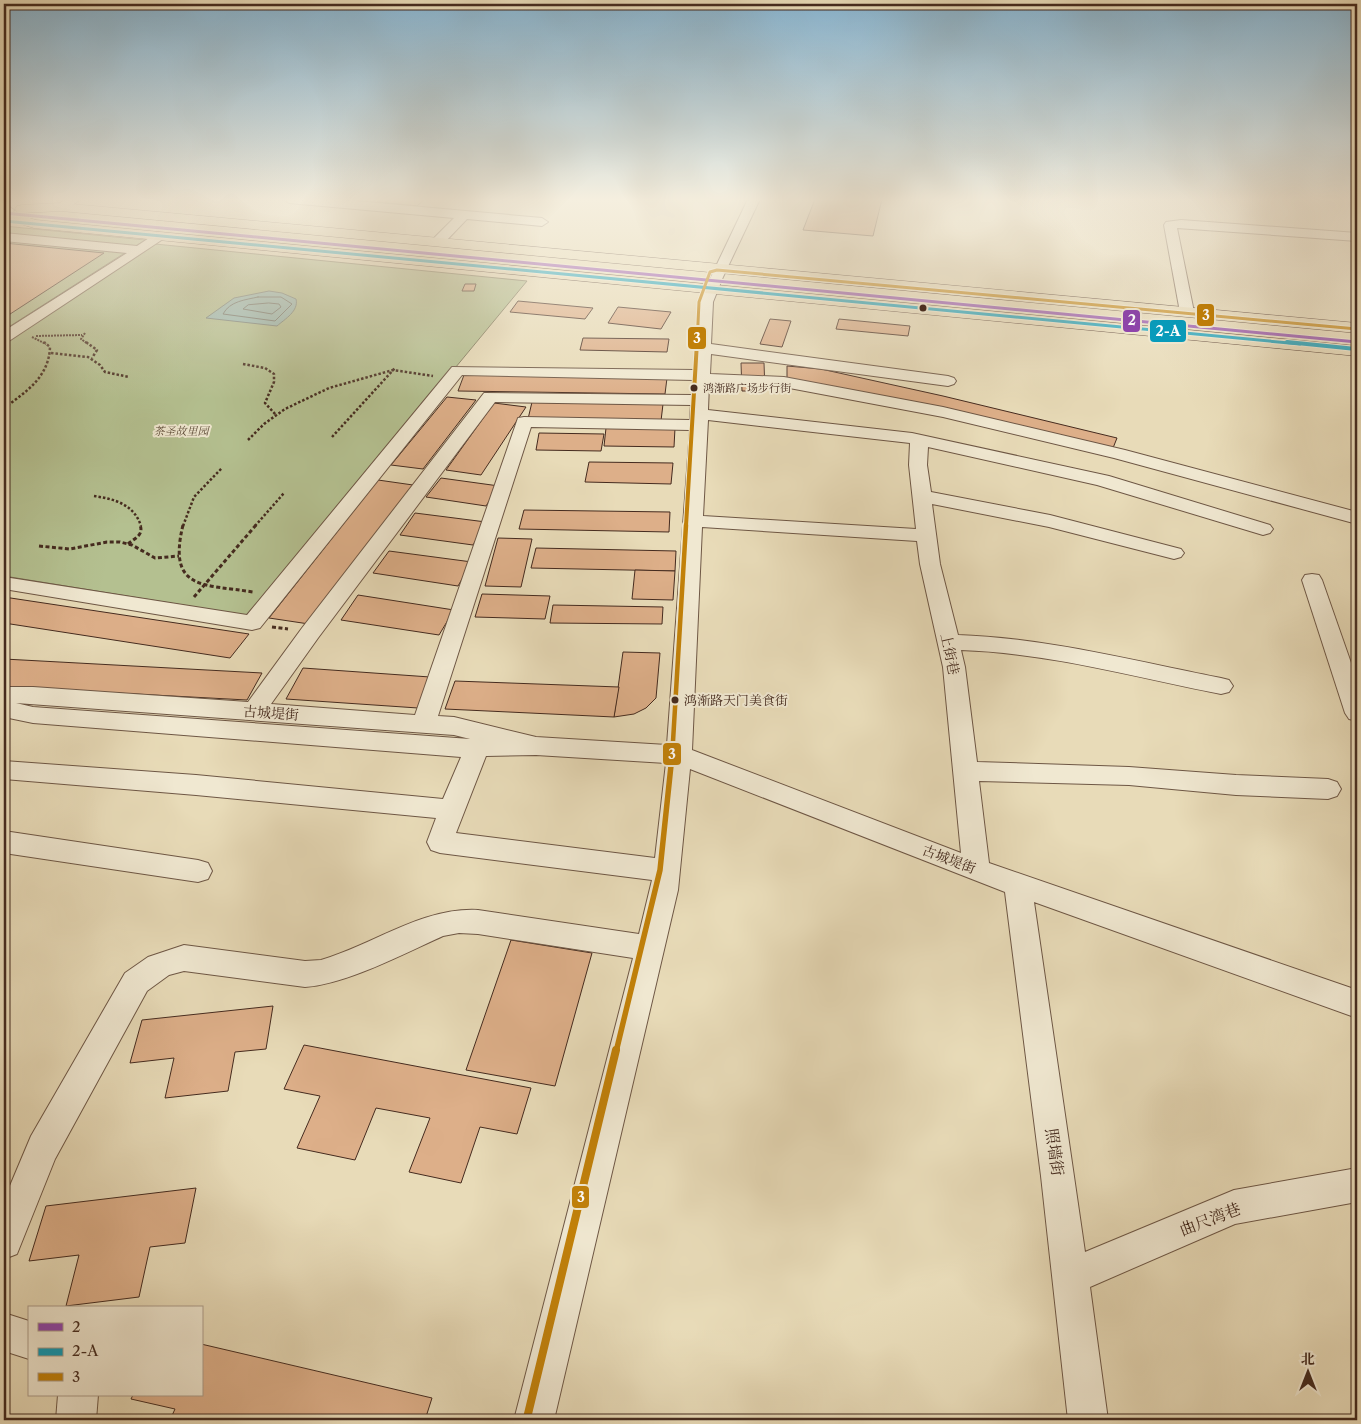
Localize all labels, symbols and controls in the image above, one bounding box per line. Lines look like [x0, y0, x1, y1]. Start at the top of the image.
unlabelled marker [918, 303, 928, 313]
line badge: 3 [1196, 303, 1215, 327]
text: 3 [1202, 306, 1210, 324]
line badge: 2 [1122, 309, 1141, 333]
text: 2 [1128, 311, 1136, 329]
line badge: 2-A [1149, 319, 1187, 343]
text: 2-A [1156, 322, 1182, 340]
line badge: 3 [687, 326, 707, 350]
text: 3 [693, 329, 701, 347]
place label: 鸿渐路广场步行街 [703, 381, 791, 395]
marker: 鸿渐路广场步行街 [689, 383, 699, 393]
park label: 茶圣故里园 [154, 424, 210, 438]
street label: 上街巷 [937, 632, 963, 676]
place label: 鸿渐路天门美食街 [684, 692, 788, 708]
marker: 鸿渐路天门美食街 [670, 695, 680, 705]
street label: 古城堤街 [242, 702, 300, 724]
line badge: 3 [662, 742, 682, 766]
text: 3 [668, 745, 676, 763]
street label: 古城堤街 [920, 841, 978, 877]
street label: 照墙街 [1042, 1127, 1068, 1177]
line badge: 3 [571, 1185, 590, 1209]
text: 3 [577, 1188, 585, 1206]
street label: 曲尺湾巷 [1177, 1198, 1243, 1240]
legend [28, 1306, 202, 1396]
text: 2 [72, 1317, 81, 1336]
text: 2-A [72, 1341, 99, 1360]
north arrow [1284, 1346, 1334, 1396]
text: 北 [1301, 1350, 1315, 1368]
text: 3 [72, 1367, 80, 1386]

